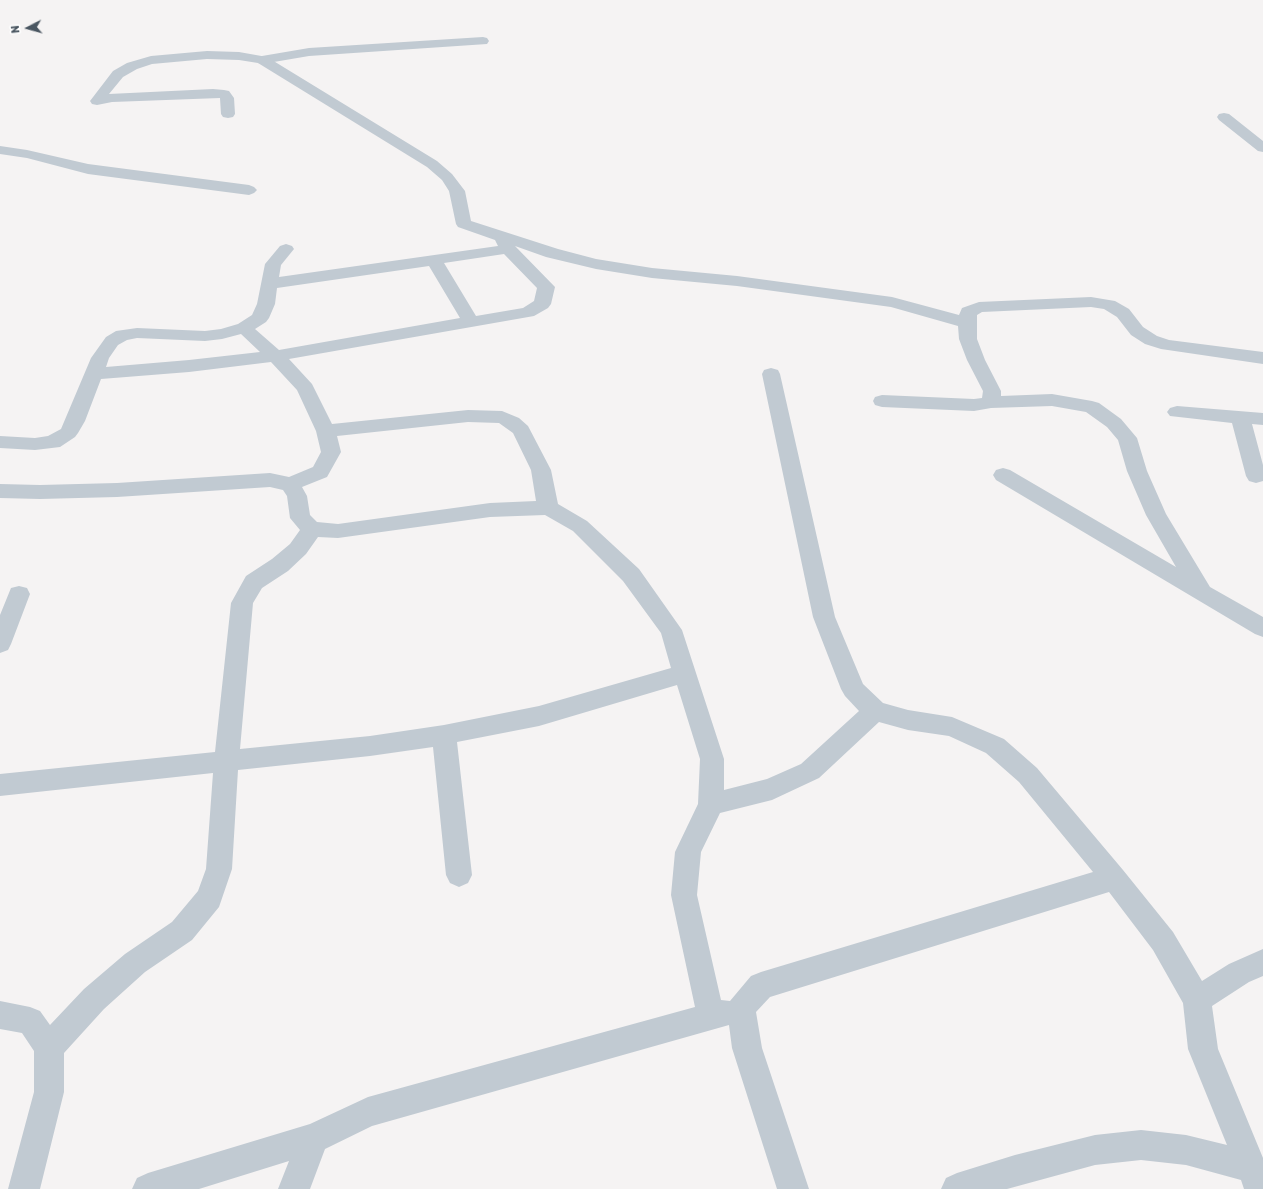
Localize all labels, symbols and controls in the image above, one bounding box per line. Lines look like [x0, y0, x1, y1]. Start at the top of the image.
north arrow [8, 8, 48, 48]
text: N [9, 25, 22, 34]

